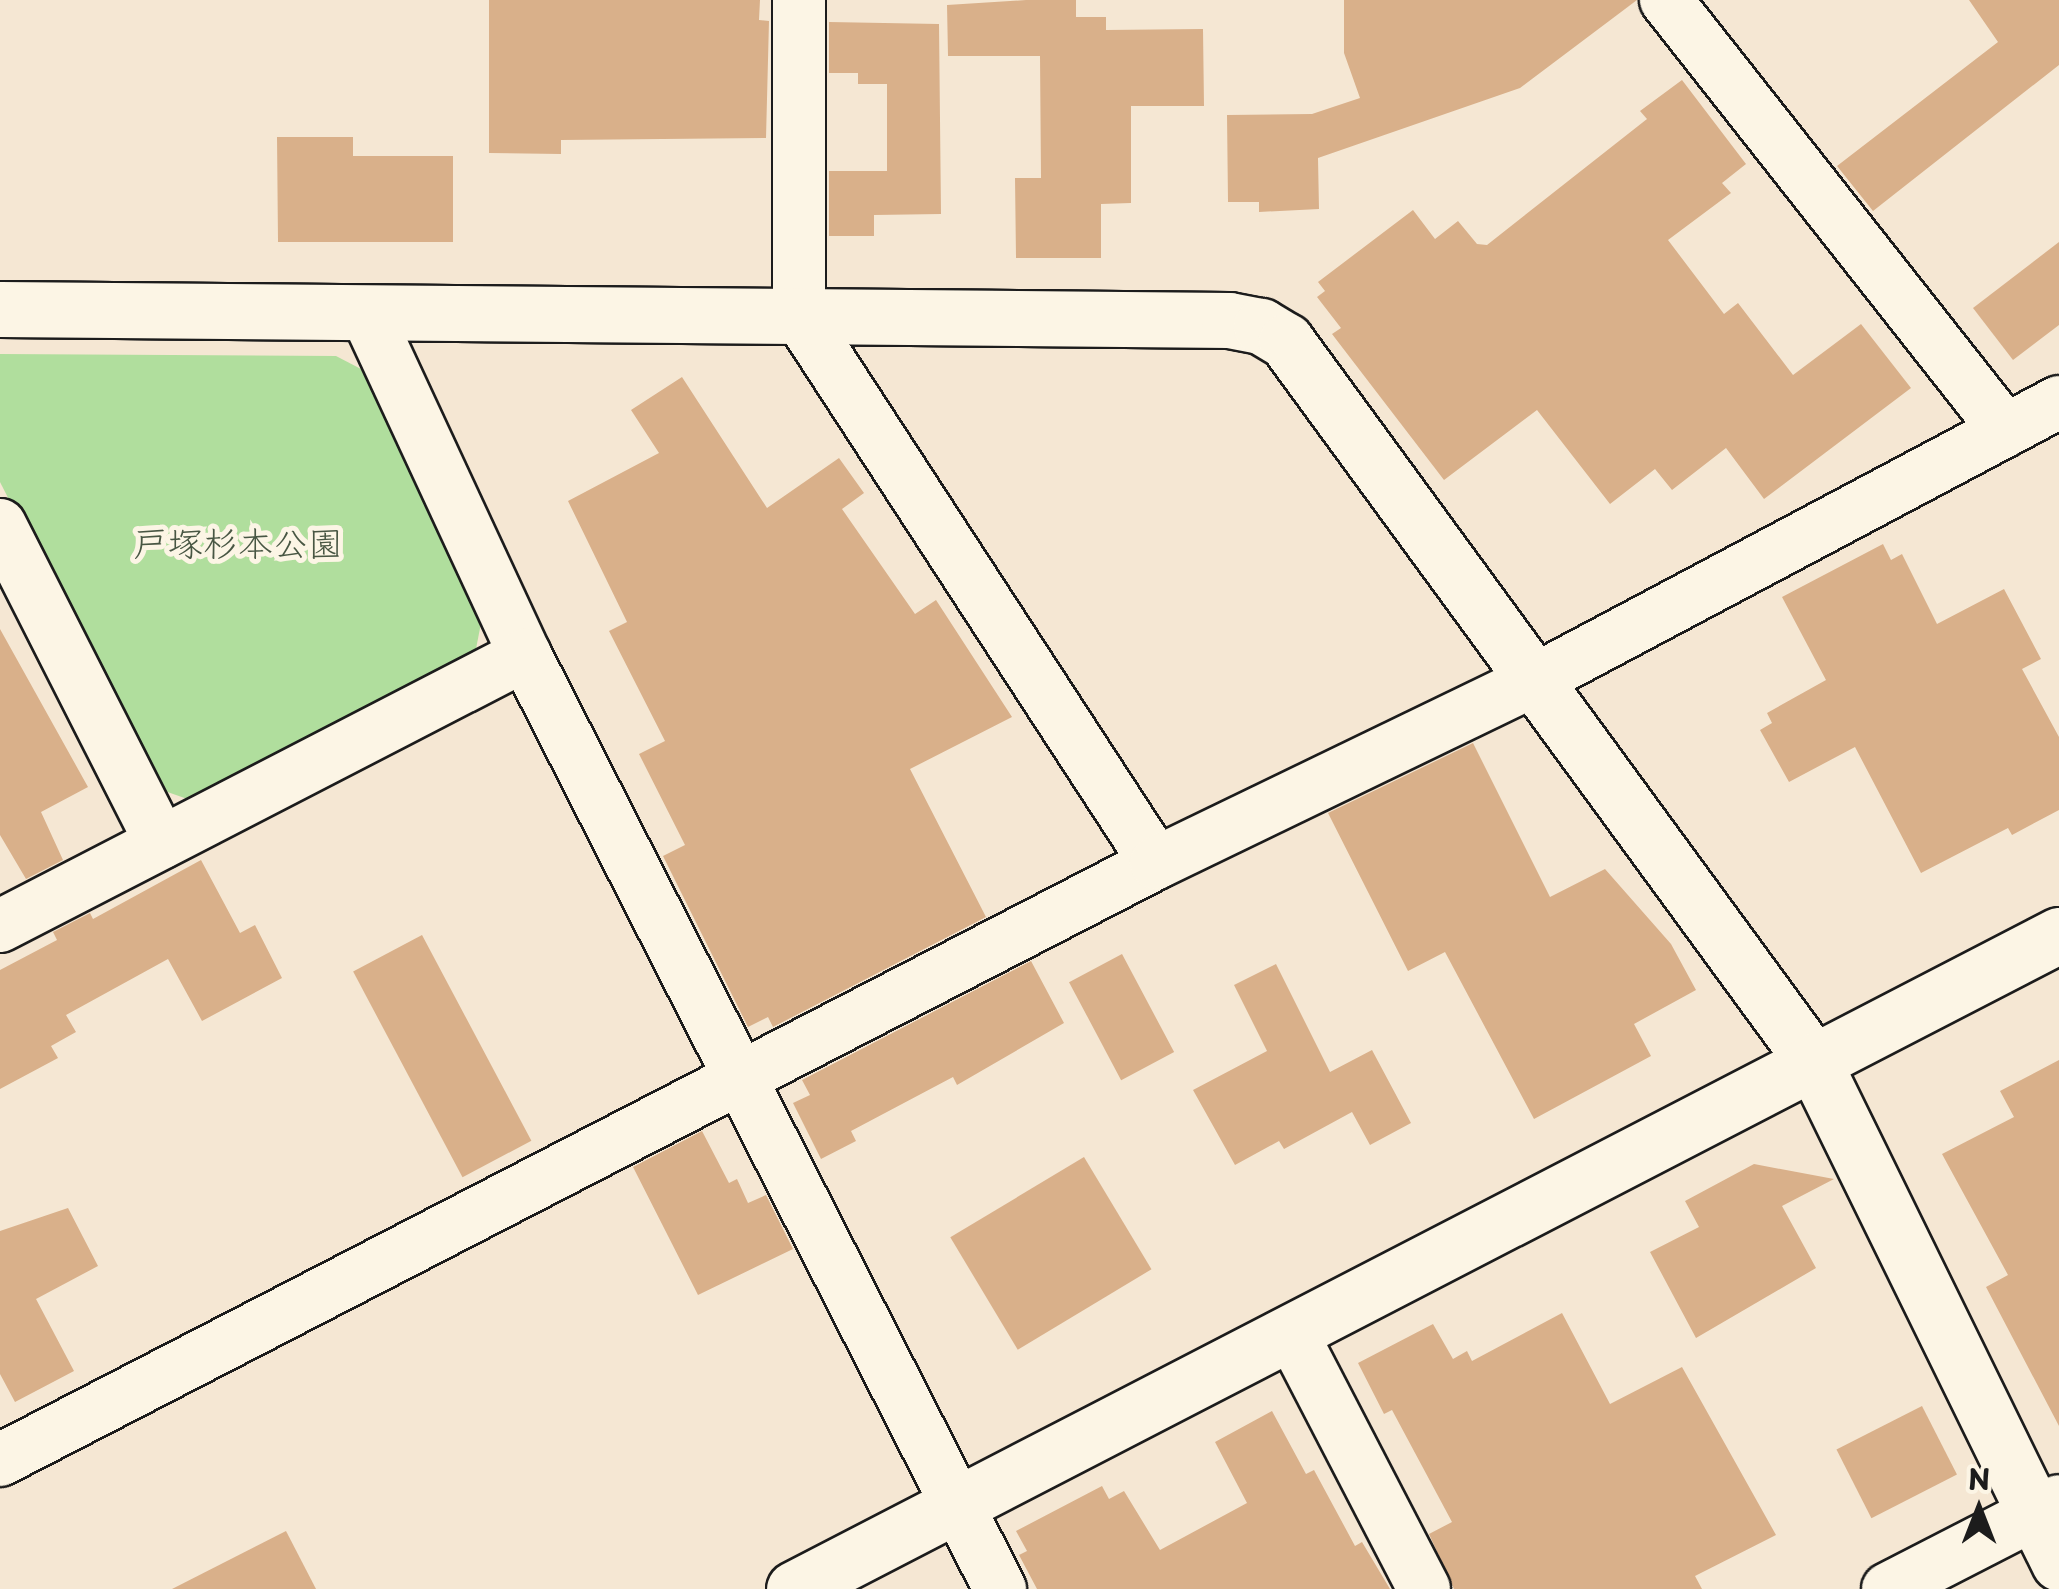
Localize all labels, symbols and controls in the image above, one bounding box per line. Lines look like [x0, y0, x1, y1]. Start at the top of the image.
park label: 戸塚杉本公園 [133, 521, 343, 563]
text: N [1968, 1457, 1990, 1500]
north arrow [1929, 1459, 2029, 1559]

